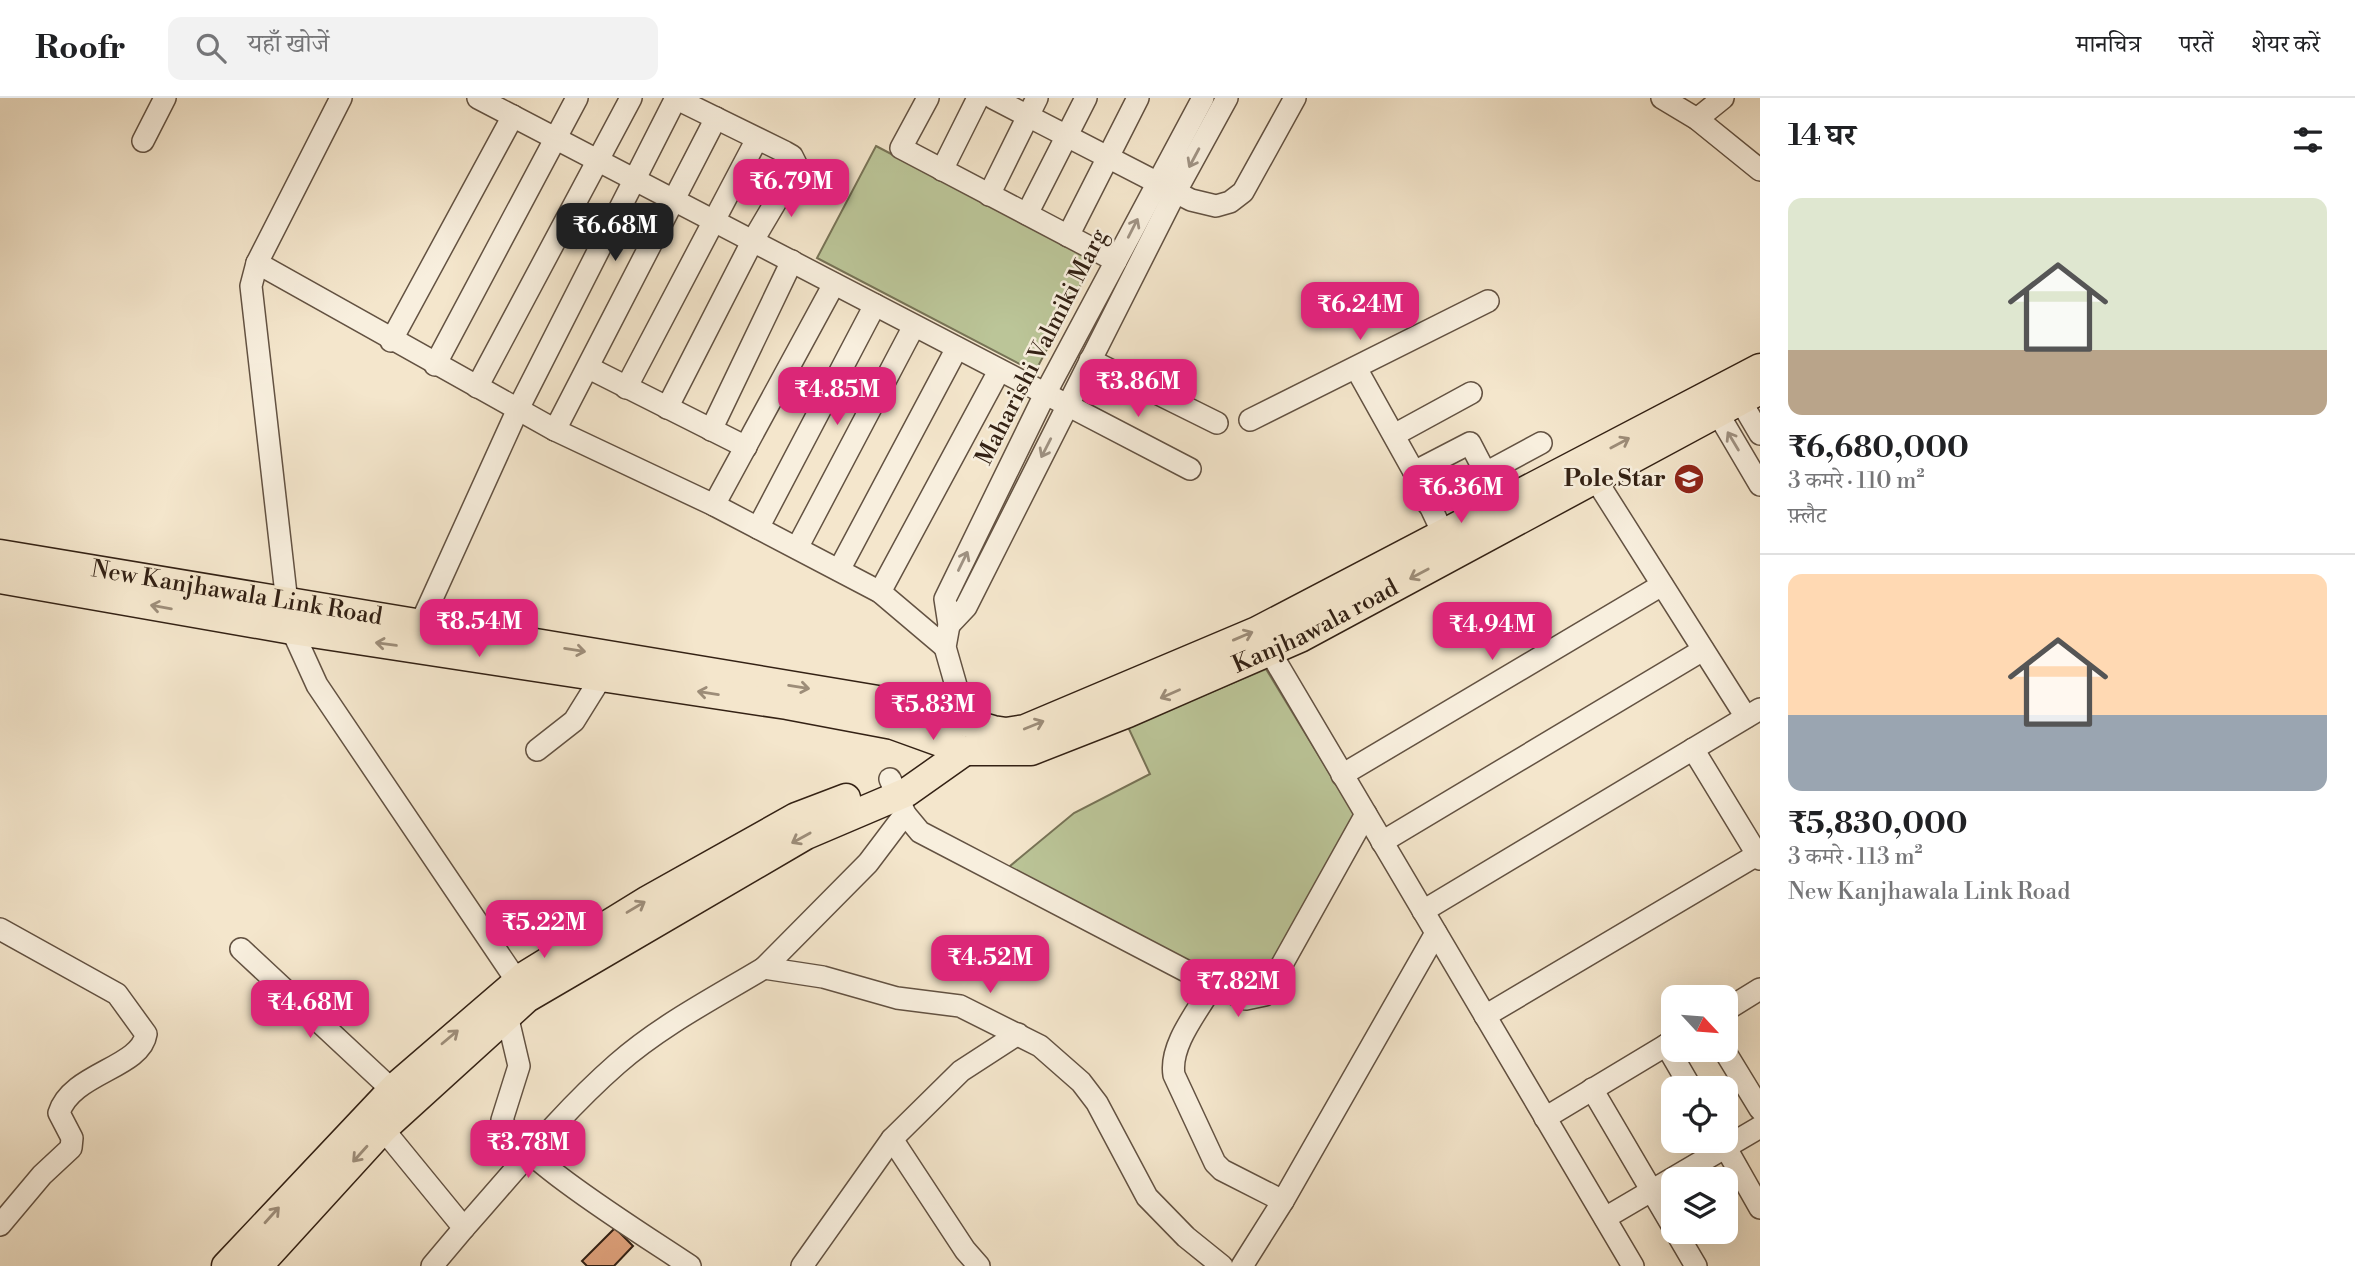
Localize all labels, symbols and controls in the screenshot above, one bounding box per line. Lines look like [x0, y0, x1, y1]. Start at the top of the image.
search box [168, 17, 658, 80]
text: Roofr [35, 28, 126, 69]
text: यहाँ खोजें [248, 28, 329, 60]
icon: search [192, 29, 230, 67]
text: मानचित्र [2076, 30, 2141, 60]
text: परतें [2179, 30, 2213, 60]
text: शेयर करें [2251, 30, 2320, 60]
text: 14 घर [1788, 117, 1856, 155]
icon: filters [2289, 121, 2327, 159]
one-way arrow [1187, 147, 1200, 168]
pin: ₹6.79M [734, 159, 848, 219]
text: ₹6.79M [749, 168, 833, 196]
pin: ₹6.68M [558, 204, 672, 263]
text: ₹6.68M [572, 212, 658, 240]
one-way arrow [1127, 218, 1141, 238]
street label: Maharishi Valmiki Marg [969, 223, 1115, 470]
icon: home [1995, 244, 2121, 370]
pin: ₹6.24M [1303, 282, 1417, 342]
text: ₹6.24M [1317, 291, 1403, 319]
pin: ₹3.86M [1081, 360, 1195, 419]
pin: ₹4.85M [780, 368, 894, 427]
text: ₹3.86M [1096, 368, 1180, 396]
text: ₹4.85M [794, 376, 880, 404]
text: ₹6,680,000 [1788, 429, 1969, 467]
one-way arrow [1726, 431, 1740, 451]
one-way arrow [1609, 436, 1630, 449]
one-way arrow [1039, 437, 1053, 458]
school or university icon: Pole Star [1672, 462, 1706, 496]
place label: Pole Star [1564, 464, 1666, 494]
pin: ₹6.36M [1404, 466, 1518, 525]
text: 3 कमरे · 110 m² [1788, 467, 1924, 495]
text: ₹6.36M [1419, 474, 1503, 502]
text: फ़्लैट [1788, 502, 1826, 530]
one-way arrow [957, 551, 971, 572]
street label: New Kanjhawala Link Road [89, 554, 385, 632]
one-way arrow [1409, 568, 1430, 581]
street label: Kanjhawala road [1228, 573, 1404, 681]
one-way arrow [151, 600, 173, 613]
pin: ₹8.54M [422, 600, 536, 659]
pin: ₹4.94M [1435, 602, 1549, 662]
text: ₹8.54M [436, 608, 522, 636]
text: ₹4.94M [1449, 611, 1535, 639]
icon: home [1995, 619, 2121, 745]
one-way arrow [1232, 629, 1253, 642]
one-way arrow [375, 637, 398, 650]
one-way arrow [563, 644, 586, 657]
one-way arrow [787, 681, 810, 694]
pin: ₹5.83M [876, 682, 990, 742]
one-way arrow [697, 686, 720, 699]
one-way arrow [1160, 688, 1182, 701]
text: ₹5.83M [891, 691, 975, 719]
one-way arrow [1022, 718, 1044, 731]
text: ₹5,830,000 [1788, 805, 1968, 843]
one-way arrow [791, 832, 812, 845]
text: 3 कमरे · 113 m² [1788, 843, 1923, 871]
text: New Kanjhawala Link Road [1788, 878, 2070, 906]
pin: ₹5.22M [487, 900, 601, 960]
one-way arrow [626, 900, 646, 914]
text: ₹5.22M [502, 909, 586, 937]
pin: ₹4.52M [933, 936, 1047, 995]
text: ₹4.52M [947, 944, 1033, 972]
pin: ₹7.82M [1181, 960, 1295, 1019]
text: ₹7.82M [1196, 968, 1280, 996]
pin: ₹4.68M [253, 981, 367, 1040]
north arrow [1661, 985, 1738, 1062]
map controls [1661, 985, 1738, 1244]
text: ₹4.68M [267, 989, 353, 1017]
one-way arrow [441, 1029, 459, 1045]
button: locate [1661, 1076, 1738, 1153]
pin: ₹3.78M [471, 1121, 585, 1180]
text: ₹3.78M [486, 1129, 570, 1157]
one-way arrow [352, 1145, 368, 1163]
button: layers [1661, 1167, 1738, 1244]
one-way arrow [264, 1207, 280, 1225]

